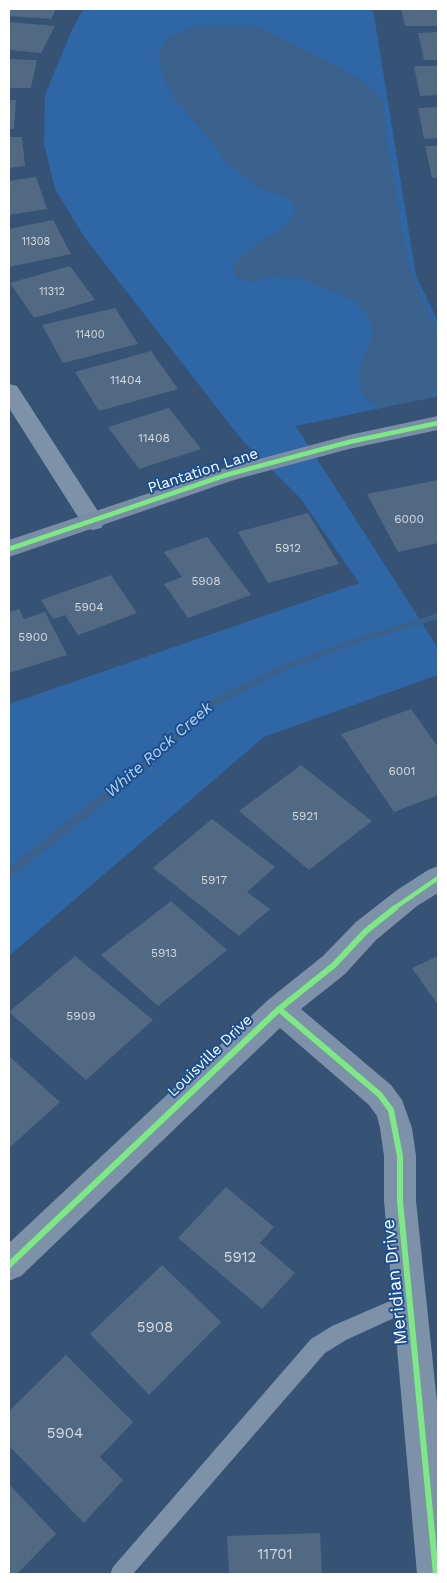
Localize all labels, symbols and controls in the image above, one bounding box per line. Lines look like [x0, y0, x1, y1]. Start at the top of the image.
house number: 11308 [22, 235, 50, 249]
house number: 11312 [39, 285, 65, 299]
house number: 11400 [76, 328, 104, 342]
house number: 11404 [110, 373, 142, 387]
house number: 11408 [138, 431, 170, 445]
street label: Plantation Lane [146, 445, 260, 497]
house number: 6000 [394, 512, 424, 526]
house number: 5912 [275, 541, 301, 555]
house number: 5908 [191, 574, 221, 588]
house number: 5904 [74, 600, 104, 614]
house number: 5900 [18, 630, 48, 644]
water label: White Rock Creek [102, 698, 216, 802]
house number: 6001 [389, 764, 415, 778]
house number: 5921 [292, 809, 318, 823]
house number: 5917 [201, 873, 227, 887]
house number: 5913 [151, 946, 177, 960]
house number: 5909 [66, 1009, 96, 1023]
street label: Louisville Drive [164, 1011, 256, 1101]
street label: Meridian Drive [378, 1218, 412, 1346]
house number: 5912 [224, 1249, 256, 1267]
house number: 5908 [137, 1319, 173, 1337]
house number: 5904 [47, 1425, 83, 1443]
house number: 11701 [258, 1546, 292, 1564]

